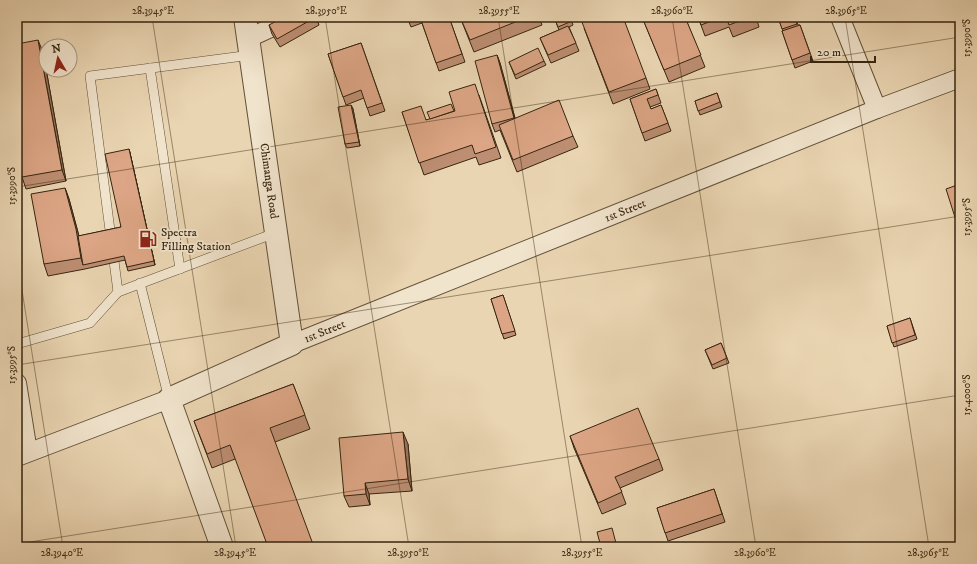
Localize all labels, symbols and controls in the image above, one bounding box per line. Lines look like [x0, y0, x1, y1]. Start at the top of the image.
text: 28.3945°E [132, 5, 174, 17]
text: 28.3950°E [305, 5, 347, 17]
text: 28.3955°E [478, 5, 520, 17]
text: 28.3960°E [651, 5, 693, 17]
text: 28.3965°E [825, 5, 867, 17]
text: 15.3990°S [961, 19, 973, 57]
north arrow [38, 38, 78, 78]
scale bar [811, 38, 875, 64]
text: N [51, 41, 62, 57]
text: 20 m [817, 45, 841, 60]
street label: Chimanga Road [256, 142, 282, 220]
text: 15.3990°S [6, 167, 18, 205]
street label: 1st Street [602, 195, 648, 225]
text: 15.3995°S [961, 198, 973, 236]
place label: Spectra Filling Station [161, 225, 231, 254]
fuel station icon: Spectra Filling Station [138, 229, 158, 249]
street label: 1st Street [302, 316, 347, 346]
text: 15.3995°S [6, 346, 18, 384]
text: 15.4000°S [961, 374, 973, 416]
text: 28.3940°E [41, 547, 83, 559]
text: 28.3945°E [214, 547, 256, 559]
text: 28.3950°E [387, 547, 429, 559]
text: 28.3955°E [561, 547, 603, 559]
text: 28.3960°E [734, 547, 776, 559]
text: 28.3965°E [907, 547, 949, 559]

